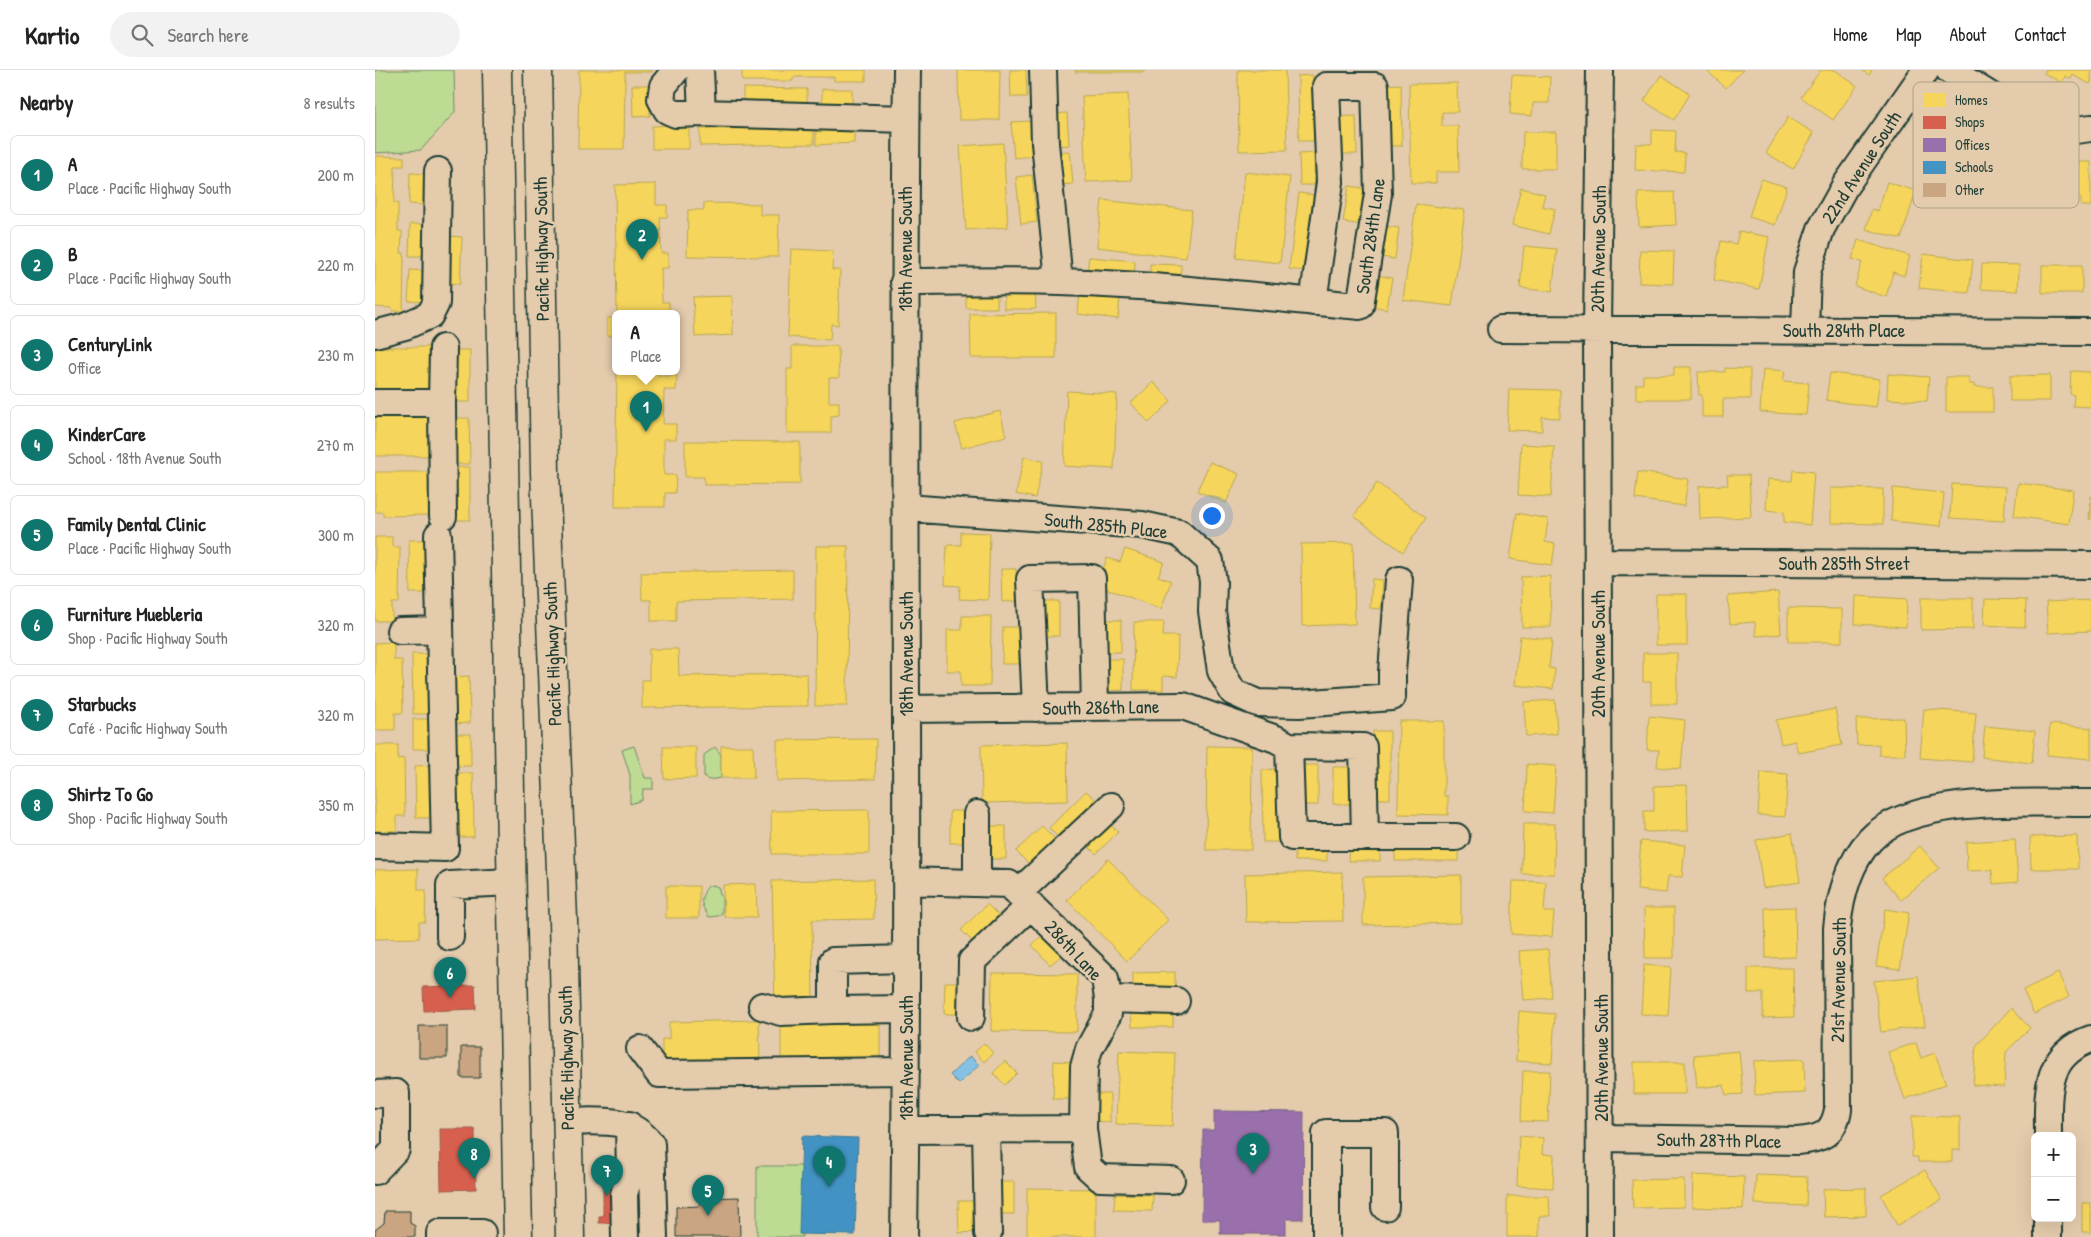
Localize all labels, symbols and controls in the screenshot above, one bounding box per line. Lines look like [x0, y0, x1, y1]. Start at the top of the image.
search box [110, 12, 460, 57]
text: Kartio [25, 19, 80, 51]
icon: search [128, 21, 156, 49]
text: Search here [168, 22, 249, 48]
text: Home [1833, 22, 1868, 47]
text: Map [1896, 22, 1921, 47]
text: About [1949, 22, 1986, 47]
text: Contact [2014, 22, 2066, 47]
legend [1913, 82, 2079, 208]
text: Nearby [20, 88, 73, 117]
text: Homes [1955, 90, 1988, 109]
text: 8 results [303, 92, 355, 114]
street label: 22nd Avenue South [1815, 106, 1907, 228]
text: Shops [1955, 112, 1984, 132]
text: Offices [1955, 135, 1990, 154]
text: A [68, 151, 77, 177]
text: Schools [1955, 157, 1993, 176]
text: 1 [34, 164, 40, 186]
text: 200 m [318, 164, 354, 186]
street label: South 284th Lane [1349, 176, 1391, 296]
text: Place · Pacific Highway South [68, 177, 231, 199]
street label: Pacific Highway South [527, 177, 555, 321]
text: Other [1955, 180, 1985, 199]
street label: 20th Avenue South [1584, 185, 1612, 313]
street label: 18th Avenue South [892, 186, 918, 312]
pin: 2 [626, 219, 658, 260]
text: B [68, 241, 78, 267]
text: 2 [33, 254, 41, 276]
text: 220 m [317, 254, 354, 276]
text: Place · Pacific Highway South [68, 267, 231, 289]
popup [612, 310, 680, 375]
street label: South 284th Place [1783, 317, 1906, 343]
text: A [631, 319, 640, 345]
text: CenturyLink [68, 331, 152, 357]
text: 3 [33, 344, 41, 366]
text: 230 m [318, 344, 354, 366]
text: Place [631, 345, 661, 367]
text: Office [68, 357, 101, 379]
pin: 1 [630, 391, 662, 432]
text: KinderCare [68, 421, 146, 447]
text: 4 [34, 434, 40, 456]
text: 270 m [317, 434, 354, 456]
text: School · 18th Avenue South [68, 447, 221, 469]
your location [1199, 503, 1225, 529]
street label: South 285th Place [1043, 506, 1169, 544]
text: Family Dental Clinic [68, 511, 206, 537]
text: 5 [34, 524, 40, 546]
text: 300 m [318, 524, 354, 546]
text: Place · Pacific Highway South [68, 537, 231, 559]
street label: South 285th Street [1778, 550, 1910, 576]
street label: Pacific Highway South [536, 581, 568, 727]
street label: 20th Avenue South [1585, 590, 1611, 718]
street label: 18th Avenue South [893, 591, 919, 717]
text: Furniture Muebleria [68, 601, 202, 627]
text: 6 [34, 614, 40, 636]
text: 320 m [318, 614, 354, 636]
text: Shop · Pacific Highway South [68, 627, 227, 649]
text: Starbucks [68, 691, 136, 717]
street label: South 286th Lane [1042, 693, 1160, 721]
text: 7 [33, 704, 41, 726]
text: 320 m [318, 704, 354, 726]
text: Café · Pacific Highway South [68, 717, 227, 739]
text: Shirtz To Go [68, 781, 153, 807]
text: 8 [34, 794, 40, 816]
text: 350 m [318, 794, 354, 816]
text: Shop · Pacific Highway South [68, 807, 227, 829]
street label: 286th Lane [1039, 914, 1109, 986]
street label: 21st Avenue South [1824, 917, 1852, 1043]
pin: 6 [434, 957, 466, 998]
street label: Pacific Highway South [552, 986, 580, 1130]
street label: 20th Avenue South [1588, 994, 1614, 1122]
street label: 18th Avenue South [893, 995, 919, 1121]
street label: South 287th Place [1656, 1126, 1782, 1154]
map controls [2031, 1132, 2076, 1222]
button: + [2031, 1132, 2076, 1177]
pin: 3 [1237, 1133, 1269, 1174]
pin: 8 [458, 1138, 490, 1179]
pin: 4 [813, 1146, 845, 1187]
pin: 7 [591, 1155, 623, 1196]
pin: 5 [692, 1175, 724, 1216]
button: − [2031, 1177, 2076, 1222]

